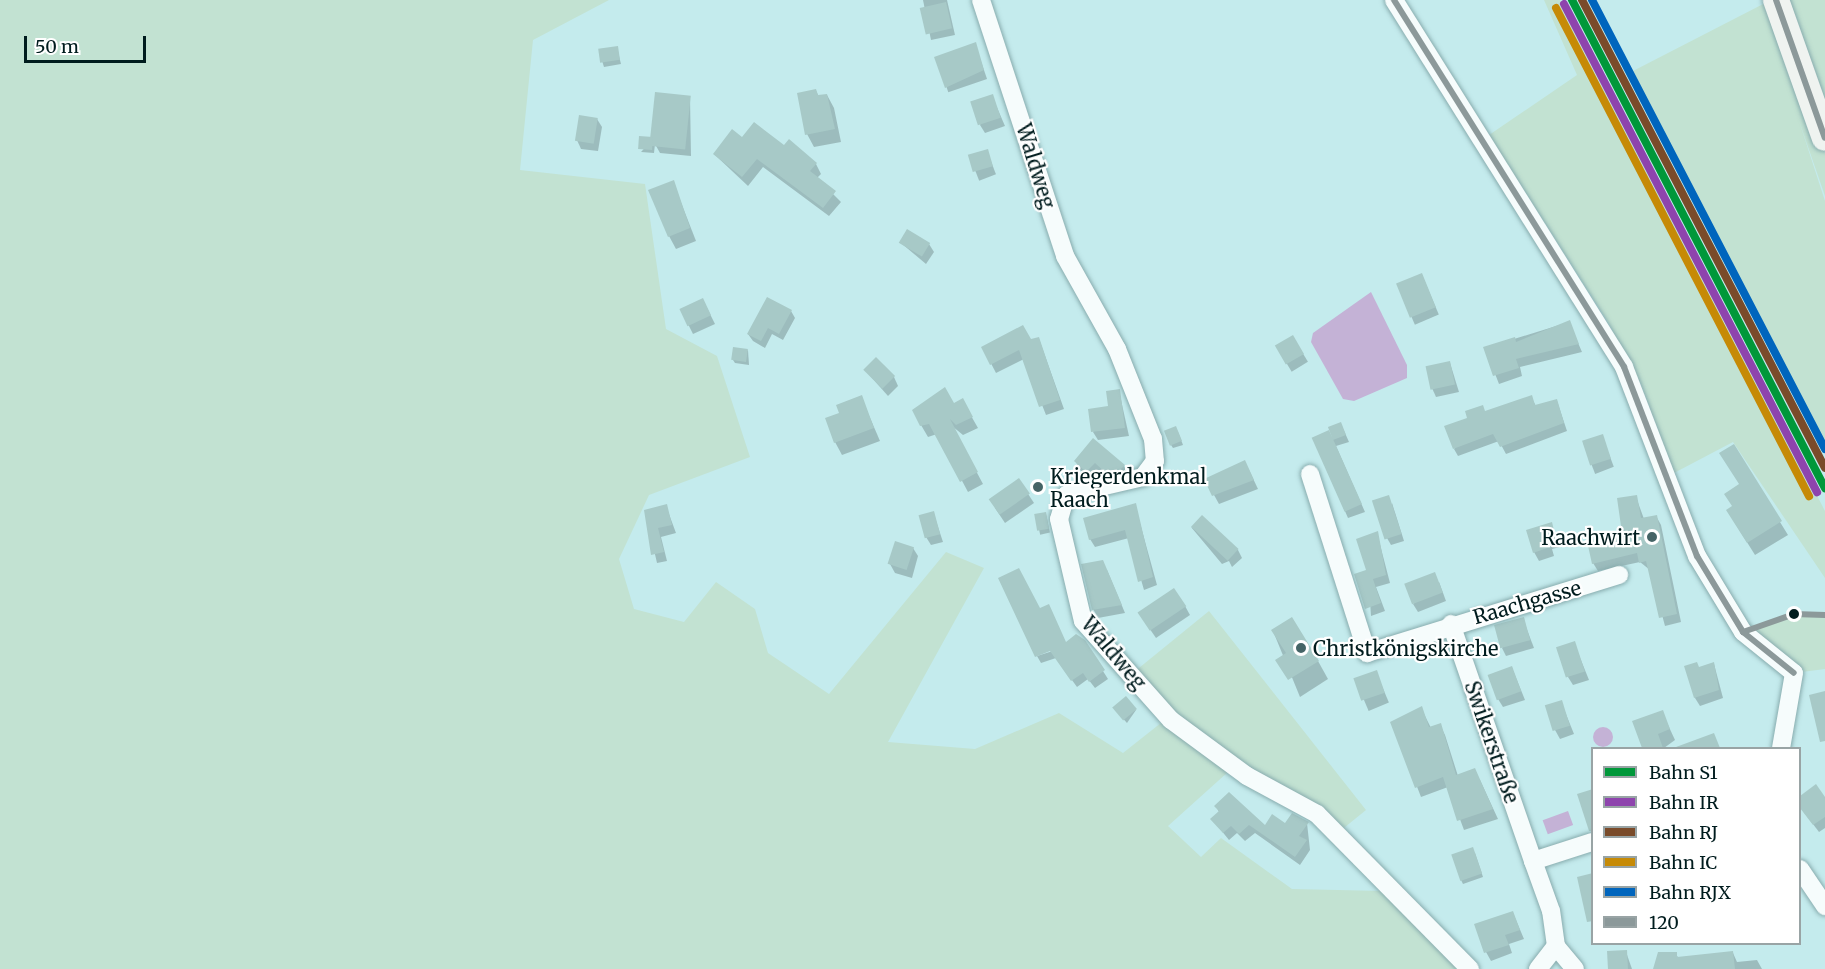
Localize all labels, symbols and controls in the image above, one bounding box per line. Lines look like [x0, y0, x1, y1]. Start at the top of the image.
scale bar [27, 24, 148, 62]
text: 50 m [35, 35, 79, 58]
street label: Waldweg [1012, 121, 1060, 211]
place label: Kriegerdenkmal Raach [1050, 464, 1207, 511]
marker: Kriegerdenkmal Raach [1031, 480, 1045, 494]
place label: Raachwirt [1541, 525, 1640, 549]
marker: Raachwirt [1645, 530, 1659, 544]
street label: Raachgasse [1470, 575, 1584, 629]
unlabelled marker [1788, 608, 1800, 620]
street label: Waldweg [1077, 612, 1151, 694]
place label: Christkönigskirche [1313, 636, 1498, 660]
marker: Christkönigskirche [1294, 641, 1308, 655]
street label: Swikerstraße [1460, 678, 1524, 806]
legend [1591, 747, 1801, 945]
text: Bahn S1 [1649, 761, 1718, 784]
text: Bahn IR [1649, 791, 1719, 814]
text: Bahn RJ [1649, 821, 1718, 844]
text: Bahn IC [1649, 851, 1717, 874]
text: Bahn RJX [1649, 881, 1731, 904]
text: 120 [1649, 911, 1679, 934]

